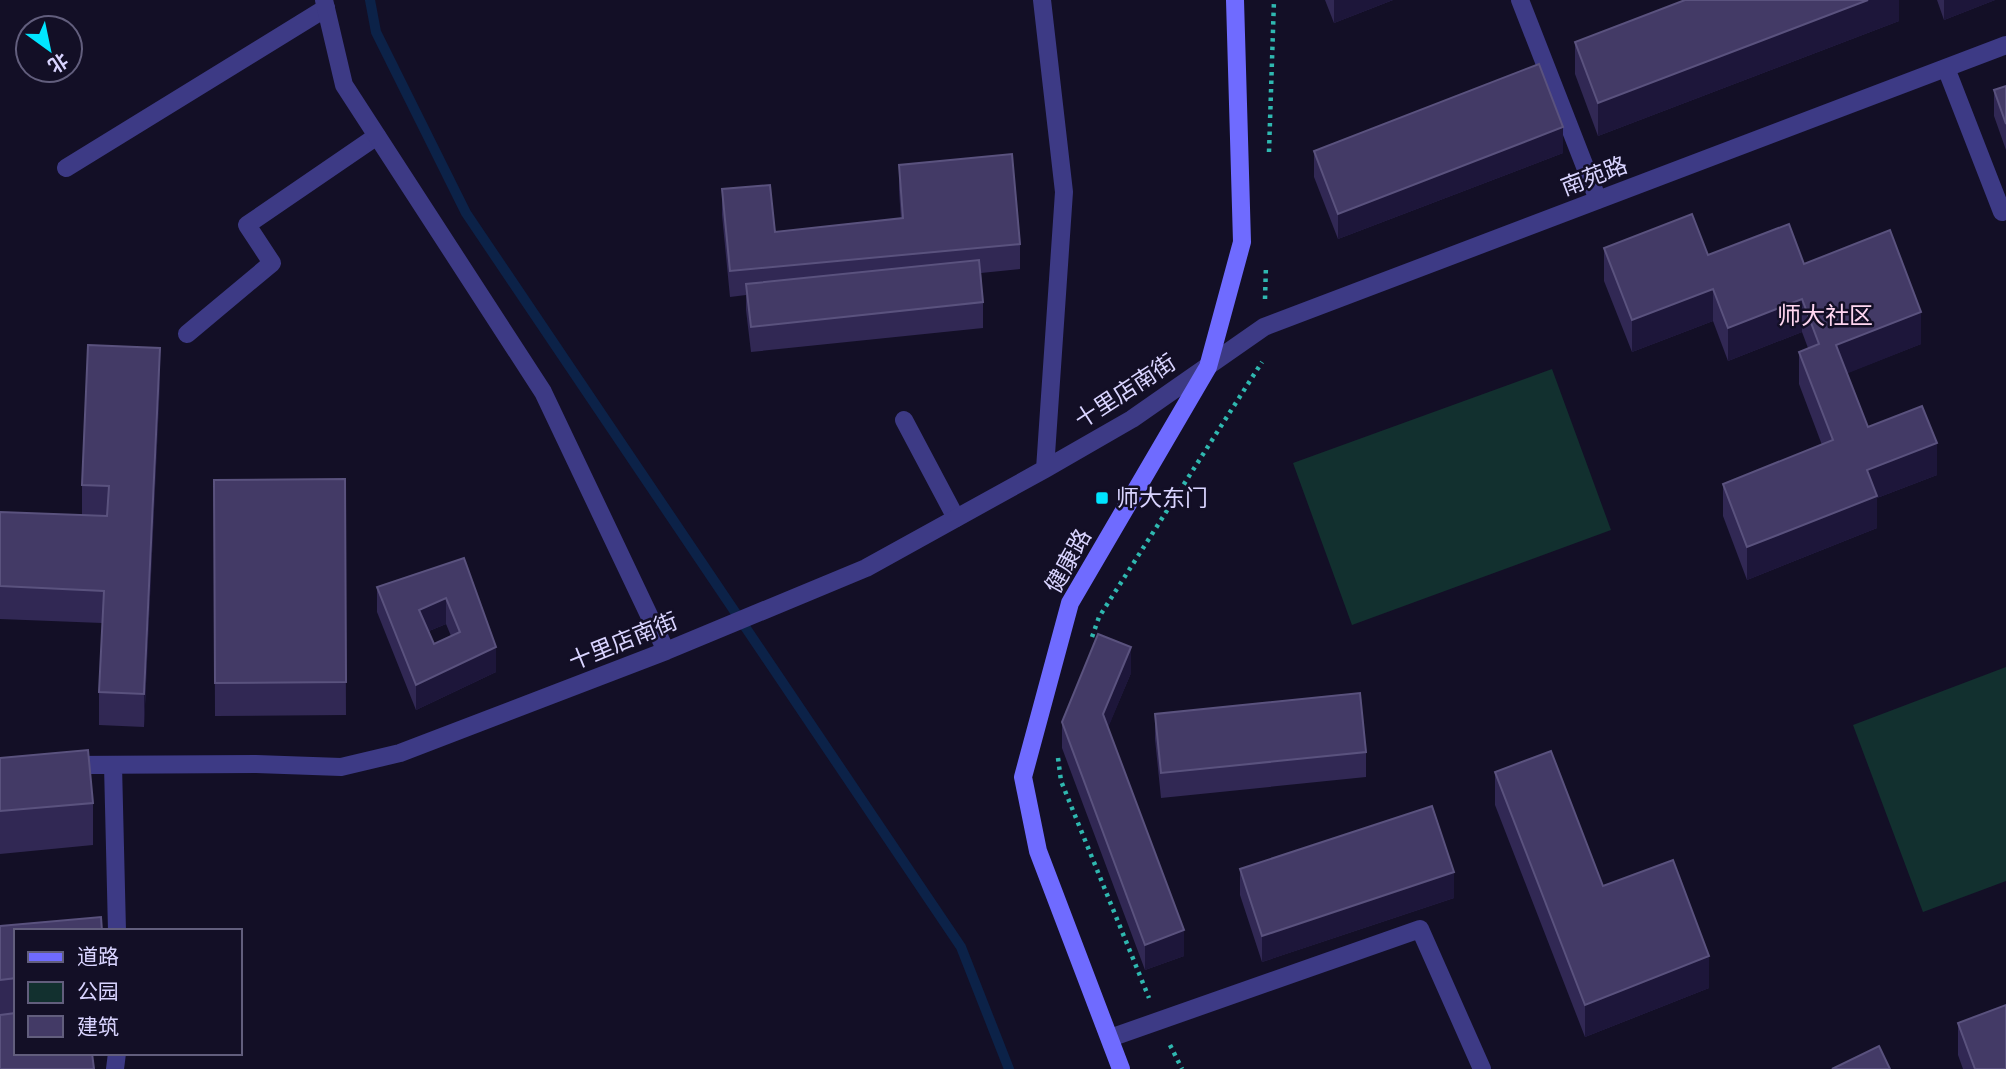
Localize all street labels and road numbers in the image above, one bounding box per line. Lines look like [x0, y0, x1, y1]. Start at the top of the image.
street label: 南苑路 [1557, 151, 1631, 201]
street label: 十里店南街 [1069, 348, 1181, 434]
street label: 健康路 [1039, 524, 1097, 598]
street label: 十里店南街 [564, 606, 682, 676]

